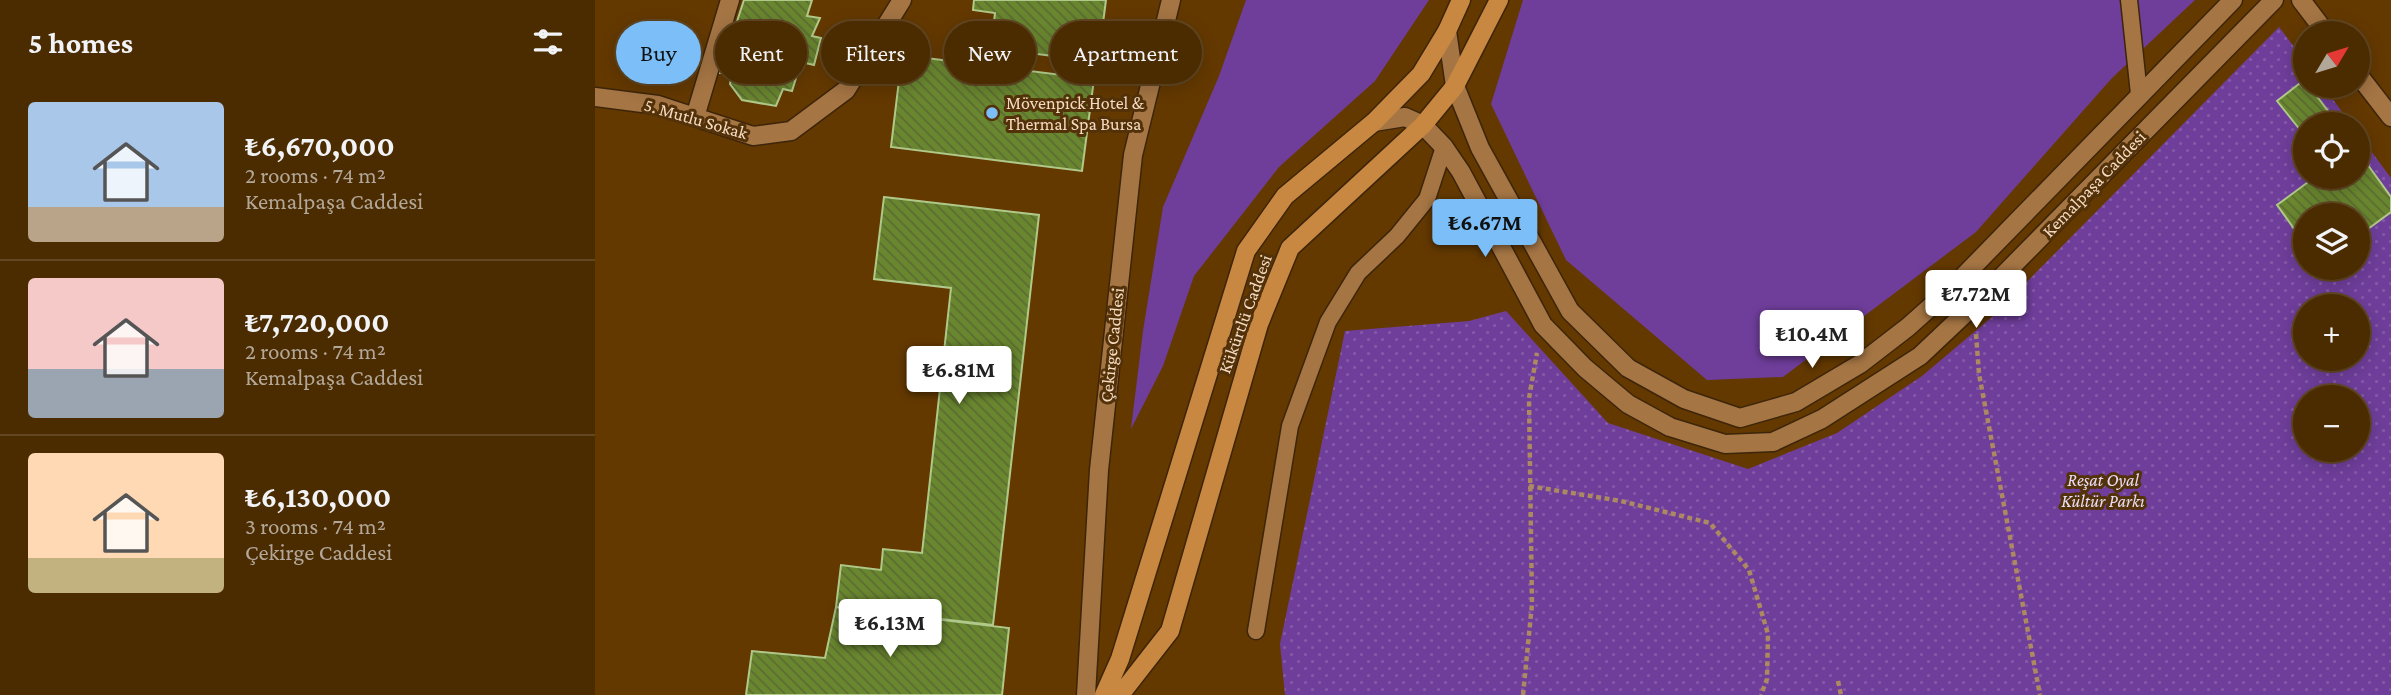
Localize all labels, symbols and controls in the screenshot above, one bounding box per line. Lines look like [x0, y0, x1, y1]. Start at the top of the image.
chip: Buy [616, 21, 701, 84]
chip: Rent [715, 21, 807, 84]
chip: Filters [821, 21, 930, 84]
chip: New [944, 21, 1036, 84]
chip: Apartment [1050, 21, 1202, 84]
north arrow [2293, 21, 2369, 98]
map controls [2293, 21, 2370, 462]
icon: filters [529, 23, 567, 61]
text: 5 homes [28, 26, 133, 59]
place label: Mövenpick Hotel & Thermal Spa Bursa [1006, 93, 1145, 134]
street label: 5. Mutlu Sokak [642, 95, 750, 143]
marker: Mövenpick Hotel & Thermal Spa Bursa [984, 105, 1000, 121]
button: locate [2293, 112, 2370, 189]
street label: Kemalpaşa Caddesi [2038, 127, 2150, 241]
text: ₺6,670,000 [245, 129, 395, 162]
icon: home [84, 130, 168, 214]
text: 2 rooms · 74 m² [245, 162, 386, 188]
text: Kemalpaşa Caddesi [245, 188, 423, 214]
pin: ₺6.67M [1428, 200, 1542, 259]
button: layers [2293, 203, 2370, 280]
text: ₺6.67M [1448, 209, 1522, 235]
street label: Kükürtlü Caddesi [1214, 252, 1276, 376]
pin: ₺7.72M [1919, 270, 2033, 330]
text: ₺7.72M [1941, 280, 2011, 306]
street label: Çekirge Caddesi [1096, 286, 1128, 403]
button: + [2293, 294, 2370, 371]
text: ₺7,720,000 [245, 305, 390, 338]
icon: home [84, 306, 168, 390]
pin: ₺10.4M [1755, 310, 1869, 370]
text: ₺10.4M [1776, 320, 1848, 346]
text: 2 rooms · 74 m² [245, 338, 386, 364]
pin: ₺6.81M [902, 346, 1016, 406]
text: ₺6.81M [923, 356, 995, 382]
text: Kemalpaşa Caddesi [245, 364, 423, 390]
button: − [2293, 385, 2370, 462]
park label: Reşat Oyal Kültür Parkı [2061, 470, 2145, 511]
text: ₺6,130,000 [245, 480, 391, 513]
icon: home [84, 481, 168, 565]
text: 3 rooms · 74 m² [245, 513, 386, 539]
text: Çekirge Caddesi [245, 539, 392, 565]
pin: ₺6.13M [833, 600, 947, 659]
text: ₺6.13M [855, 609, 925, 635]

